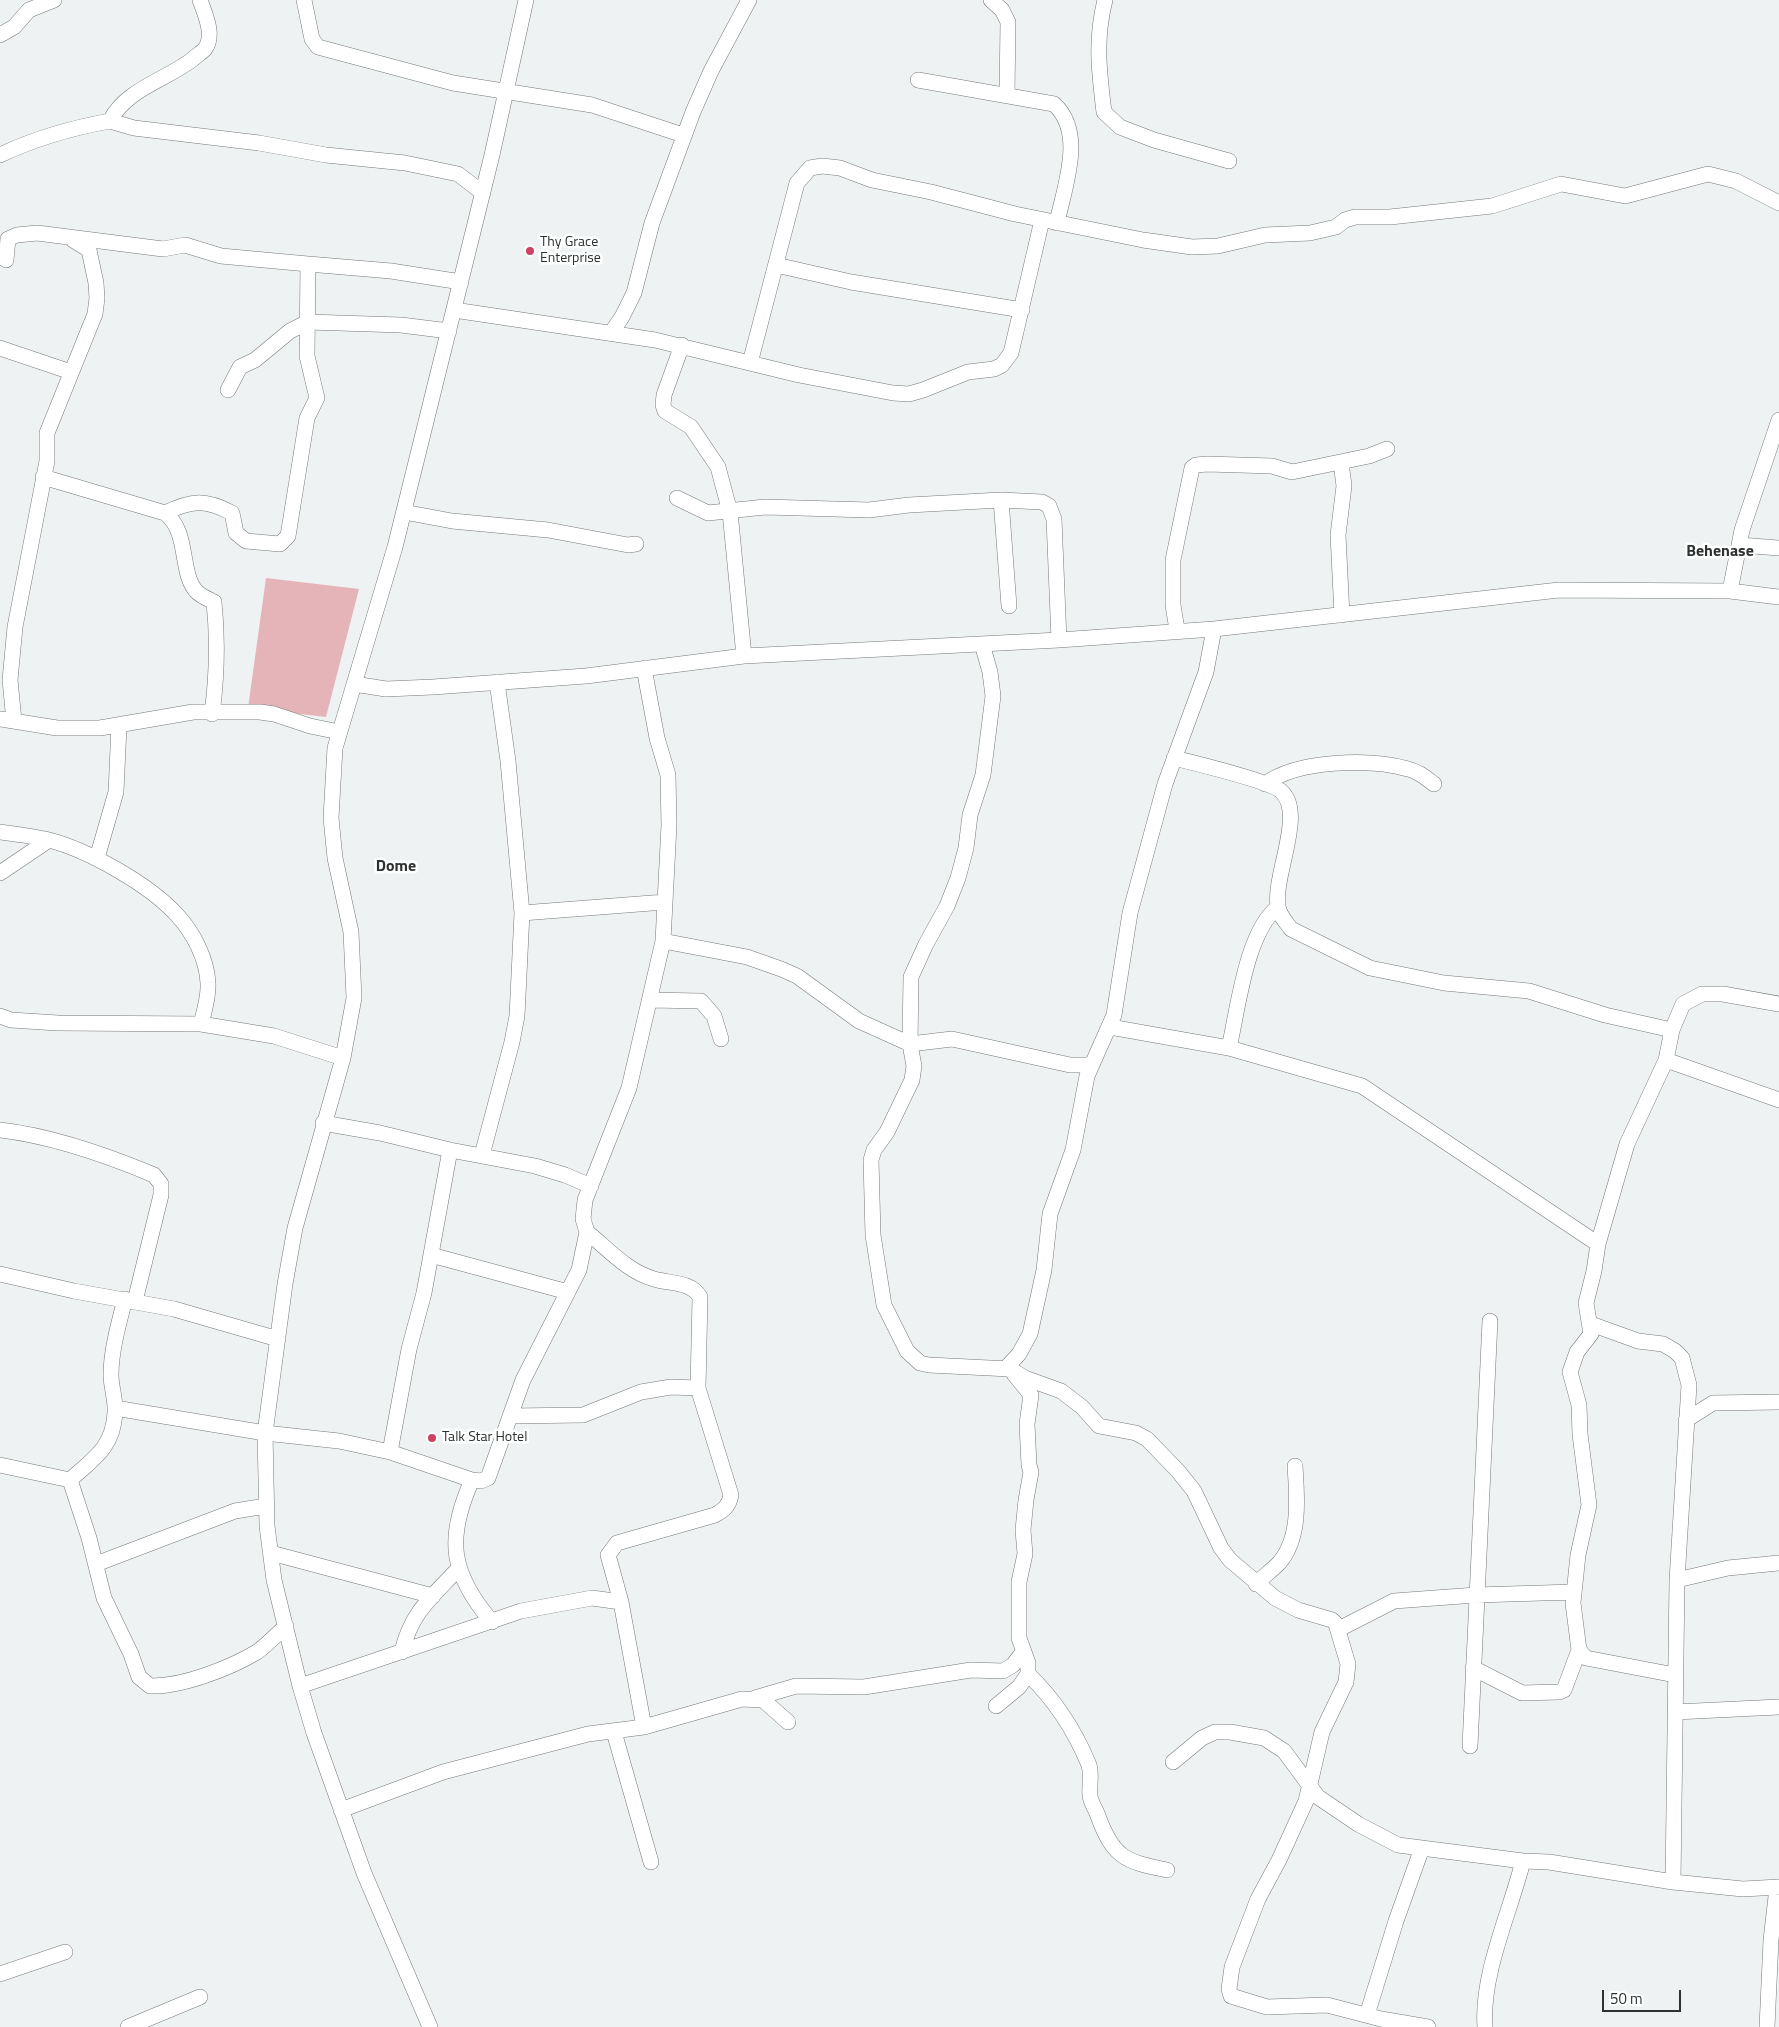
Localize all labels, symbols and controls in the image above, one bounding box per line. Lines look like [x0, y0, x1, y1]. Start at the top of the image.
place label: Thy Grace Enterprise [540, 235, 601, 268]
marker: Thy Grace Enterprise [524, 245, 536, 257]
district label: Behenase [1686, 542, 1754, 562]
district label: Dome [376, 857, 416, 877]
place label: Talk Star Hotel [442, 1430, 527, 1446]
marker: Talk Star Hotel [426, 1432, 438, 1444]
scale bar [1604, 1980, 1683, 2012]
text: 50 m [1610, 1987, 1643, 2010]

